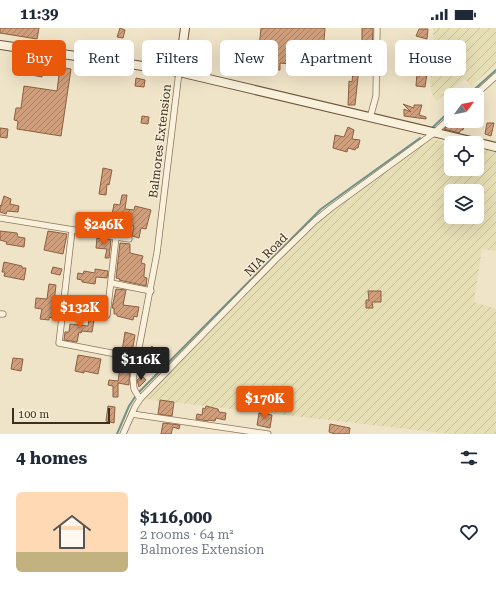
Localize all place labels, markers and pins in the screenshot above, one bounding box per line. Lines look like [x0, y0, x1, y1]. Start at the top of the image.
pin: $246K [76, 212, 132, 246]
pin: $132K [52, 295, 108, 329]
pin: $116K [113, 347, 169, 381]
pin: $170K [237, 386, 293, 420]

